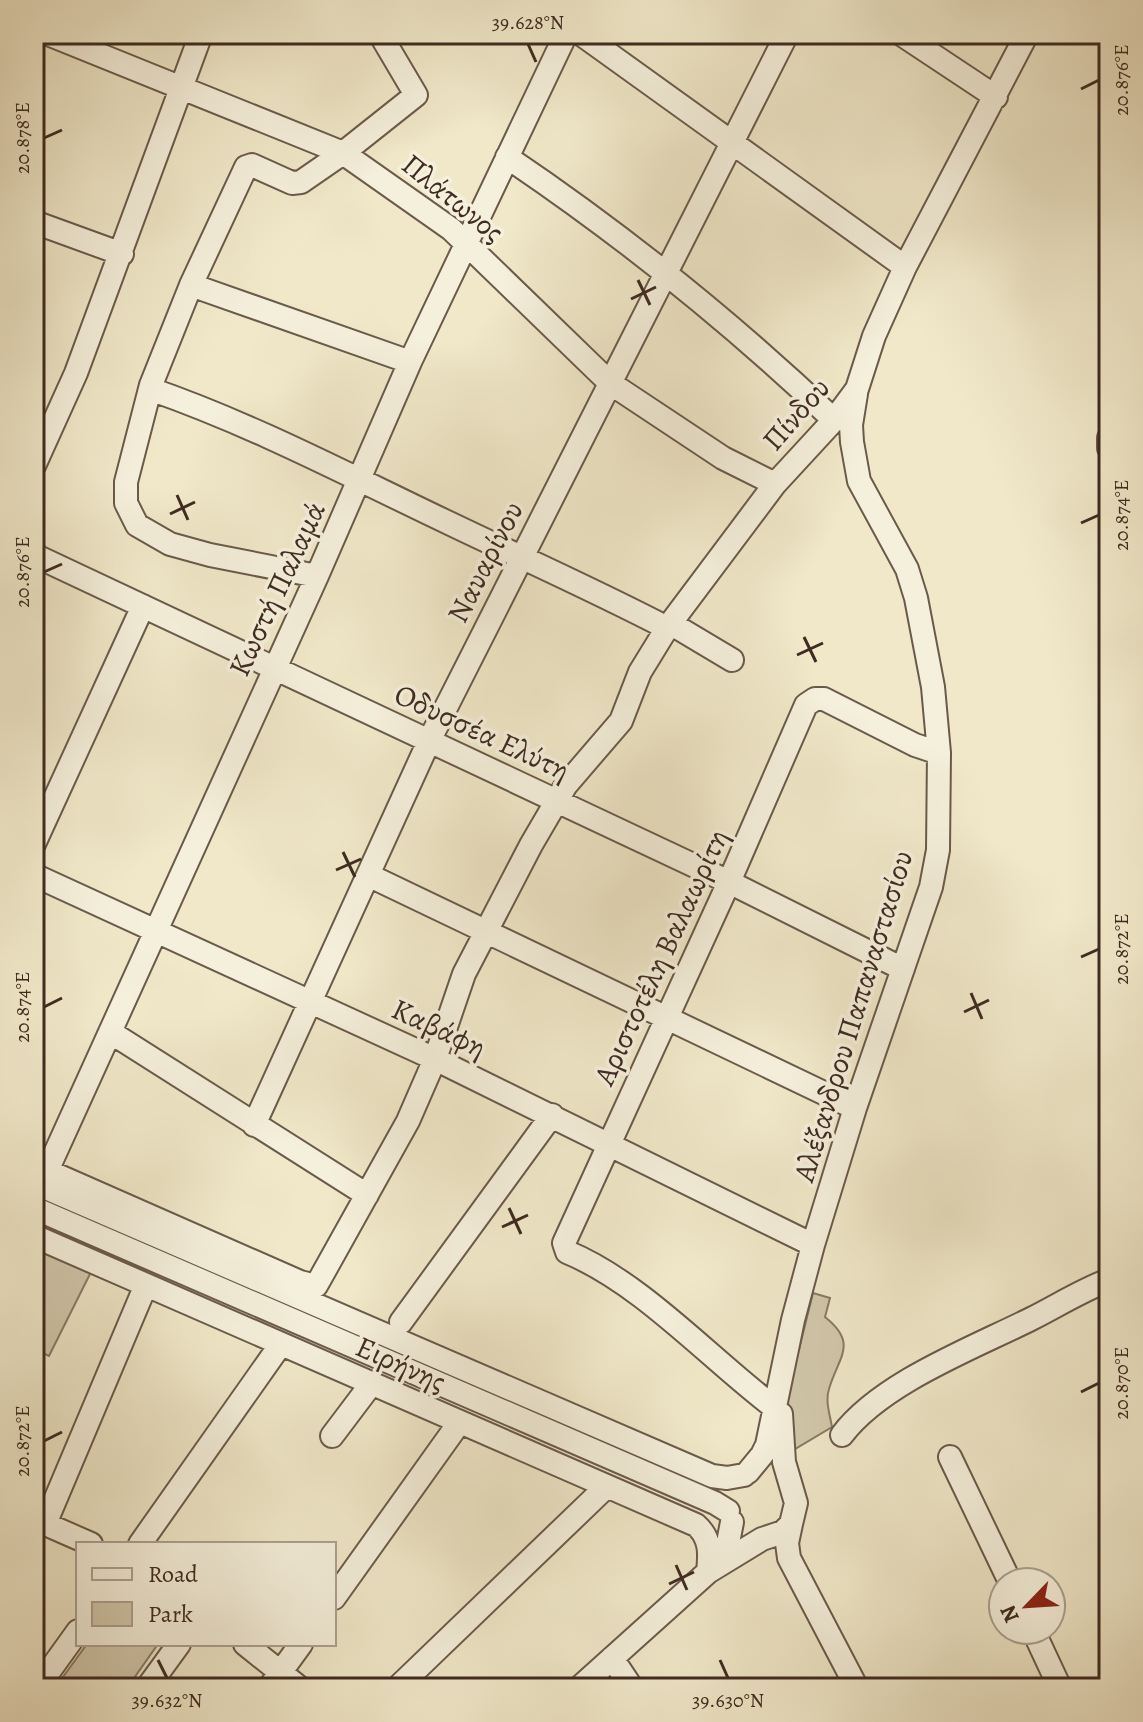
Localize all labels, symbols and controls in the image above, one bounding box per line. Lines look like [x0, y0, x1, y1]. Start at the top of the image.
text: 39.628°N [492, 9, 564, 36]
text: 20.876°E [1108, 44, 1135, 116]
text: 20.878°E [9, 102, 36, 174]
street label: Πλάτωνος [393, 144, 513, 252]
street label: Πίνδου [753, 369, 839, 459]
text: 20.874°E [1108, 479, 1135, 551]
street label: Ναυαρίνου [437, 494, 533, 630]
street label: Κωστή Παλαμά [219, 495, 335, 683]
text: 20.876°E [9, 536, 36, 608]
street label: Οδυσσέα Ελύτη [388, 674, 576, 790]
street label: Αριστοτέλη Βαλαωρίτη [584, 823, 738, 1092]
street label: Αλέξανδρου Παπαναστασίου [783, 846, 922, 1187]
text: 20.872°E [1108, 913, 1135, 985]
text: 20.874°E [9, 971, 36, 1043]
street label: Καβάφη [385, 989, 493, 1067]
street label: Ειρήνης [350, 1326, 452, 1402]
text: 20.870°E [1108, 1347, 1135, 1419]
text: 20.872°E [9, 1405, 36, 1477]
legend [76, 1542, 336, 1646]
text: Road [148, 1558, 198, 1590]
north arrow [987, 1566, 1067, 1646]
text: Park [148, 1598, 193, 1630]
text: N [993, 1600, 1027, 1628]
text: 39.632°N [132, 1687, 203, 1714]
text: 39.630°N [692, 1687, 764, 1714]

